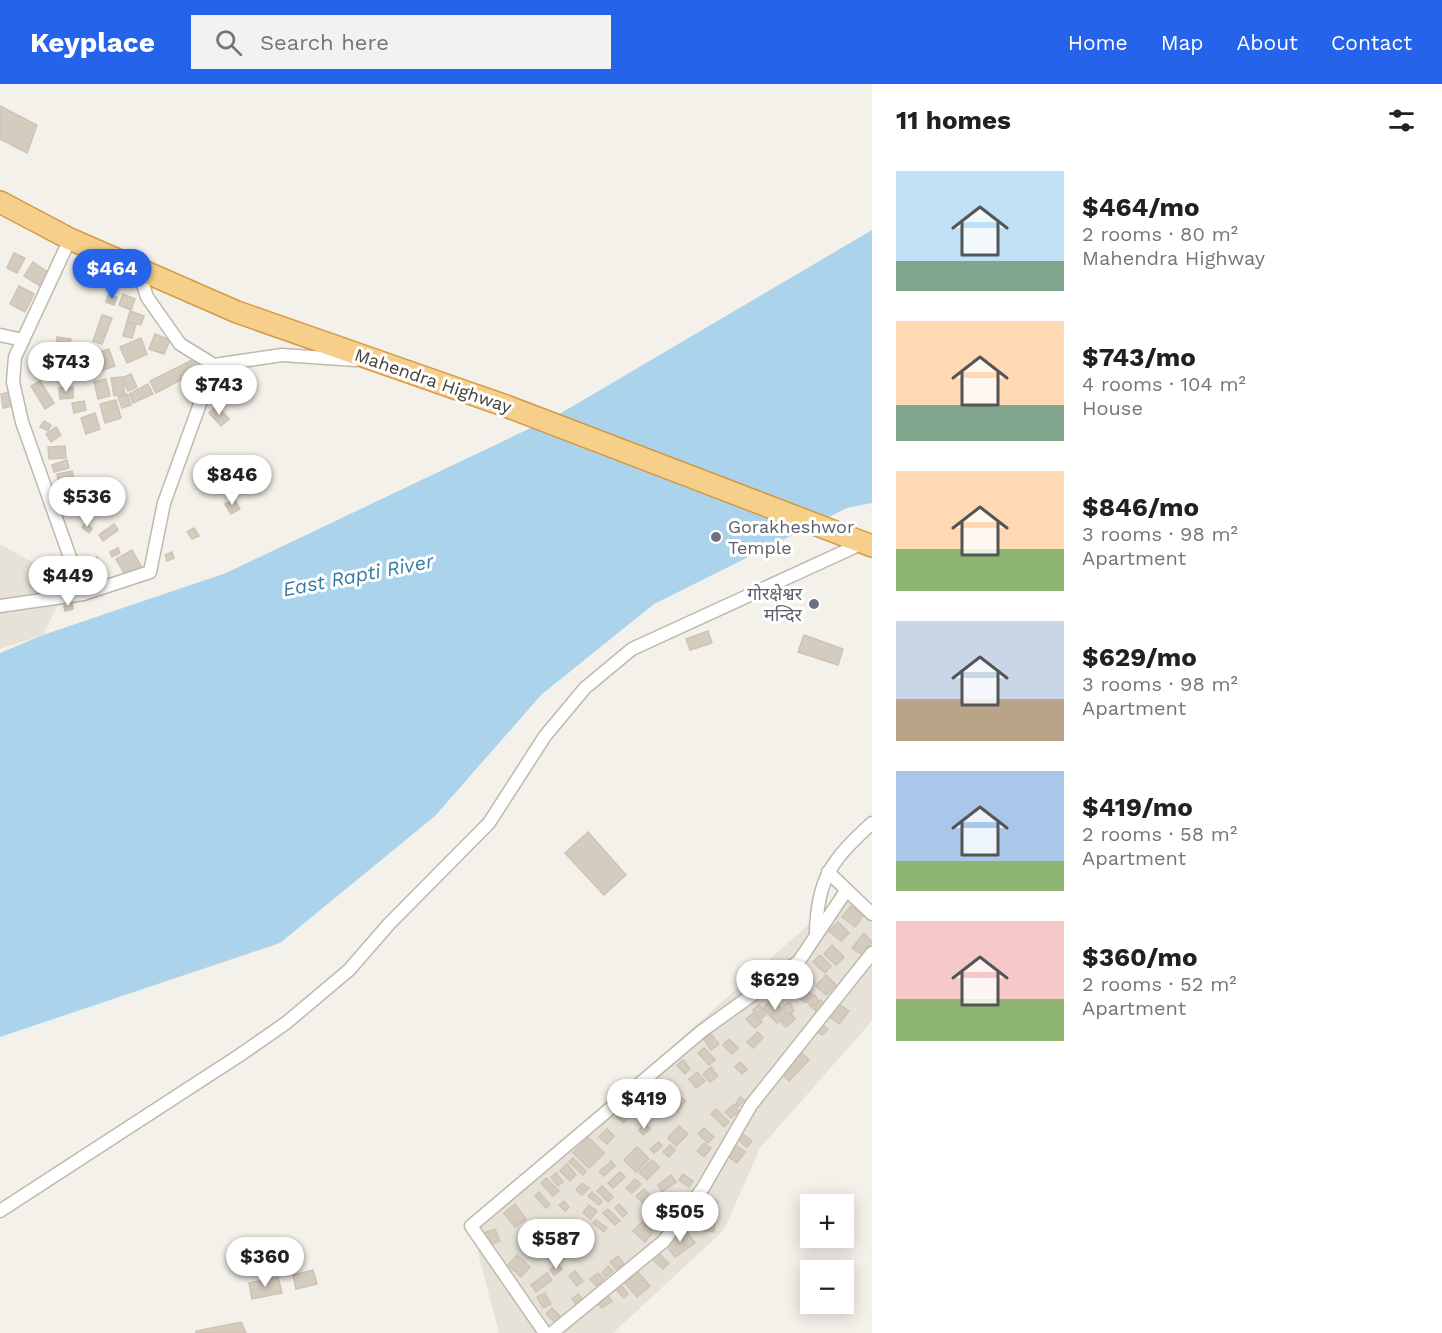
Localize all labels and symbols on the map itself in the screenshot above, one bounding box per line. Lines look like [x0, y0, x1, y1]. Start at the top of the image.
pin: $464 [76, 249, 148, 300]
pin: $743 [30, 342, 102, 393]
street label: Mahendra Highway [352, 344, 515, 418]
pin: $743 [183, 365, 255, 416]
pin: $846 [196, 455, 268, 506]
pin: $536 [51, 477, 123, 528]
place label: Gorakheshwor Temple [728, 516, 854, 558]
marker: Gorakheshwor Temple [709, 530, 723, 544]
water label: East Rapti River [281, 548, 437, 601]
pin: $449 [32, 556, 104, 607]
place label: गोरक्षेश्वर मन्दिर [747, 583, 803, 625]
marker: गोरक्षेश्वर मन्दिर [807, 597, 821, 611]
pin: $629 [739, 960, 811, 1011]
pin: $419 [608, 1079, 680, 1130]
pin: $505 [644, 1192, 716, 1243]
pin: $587 [520, 1219, 592, 1270]
pin: $360 [229, 1237, 301, 1288]

